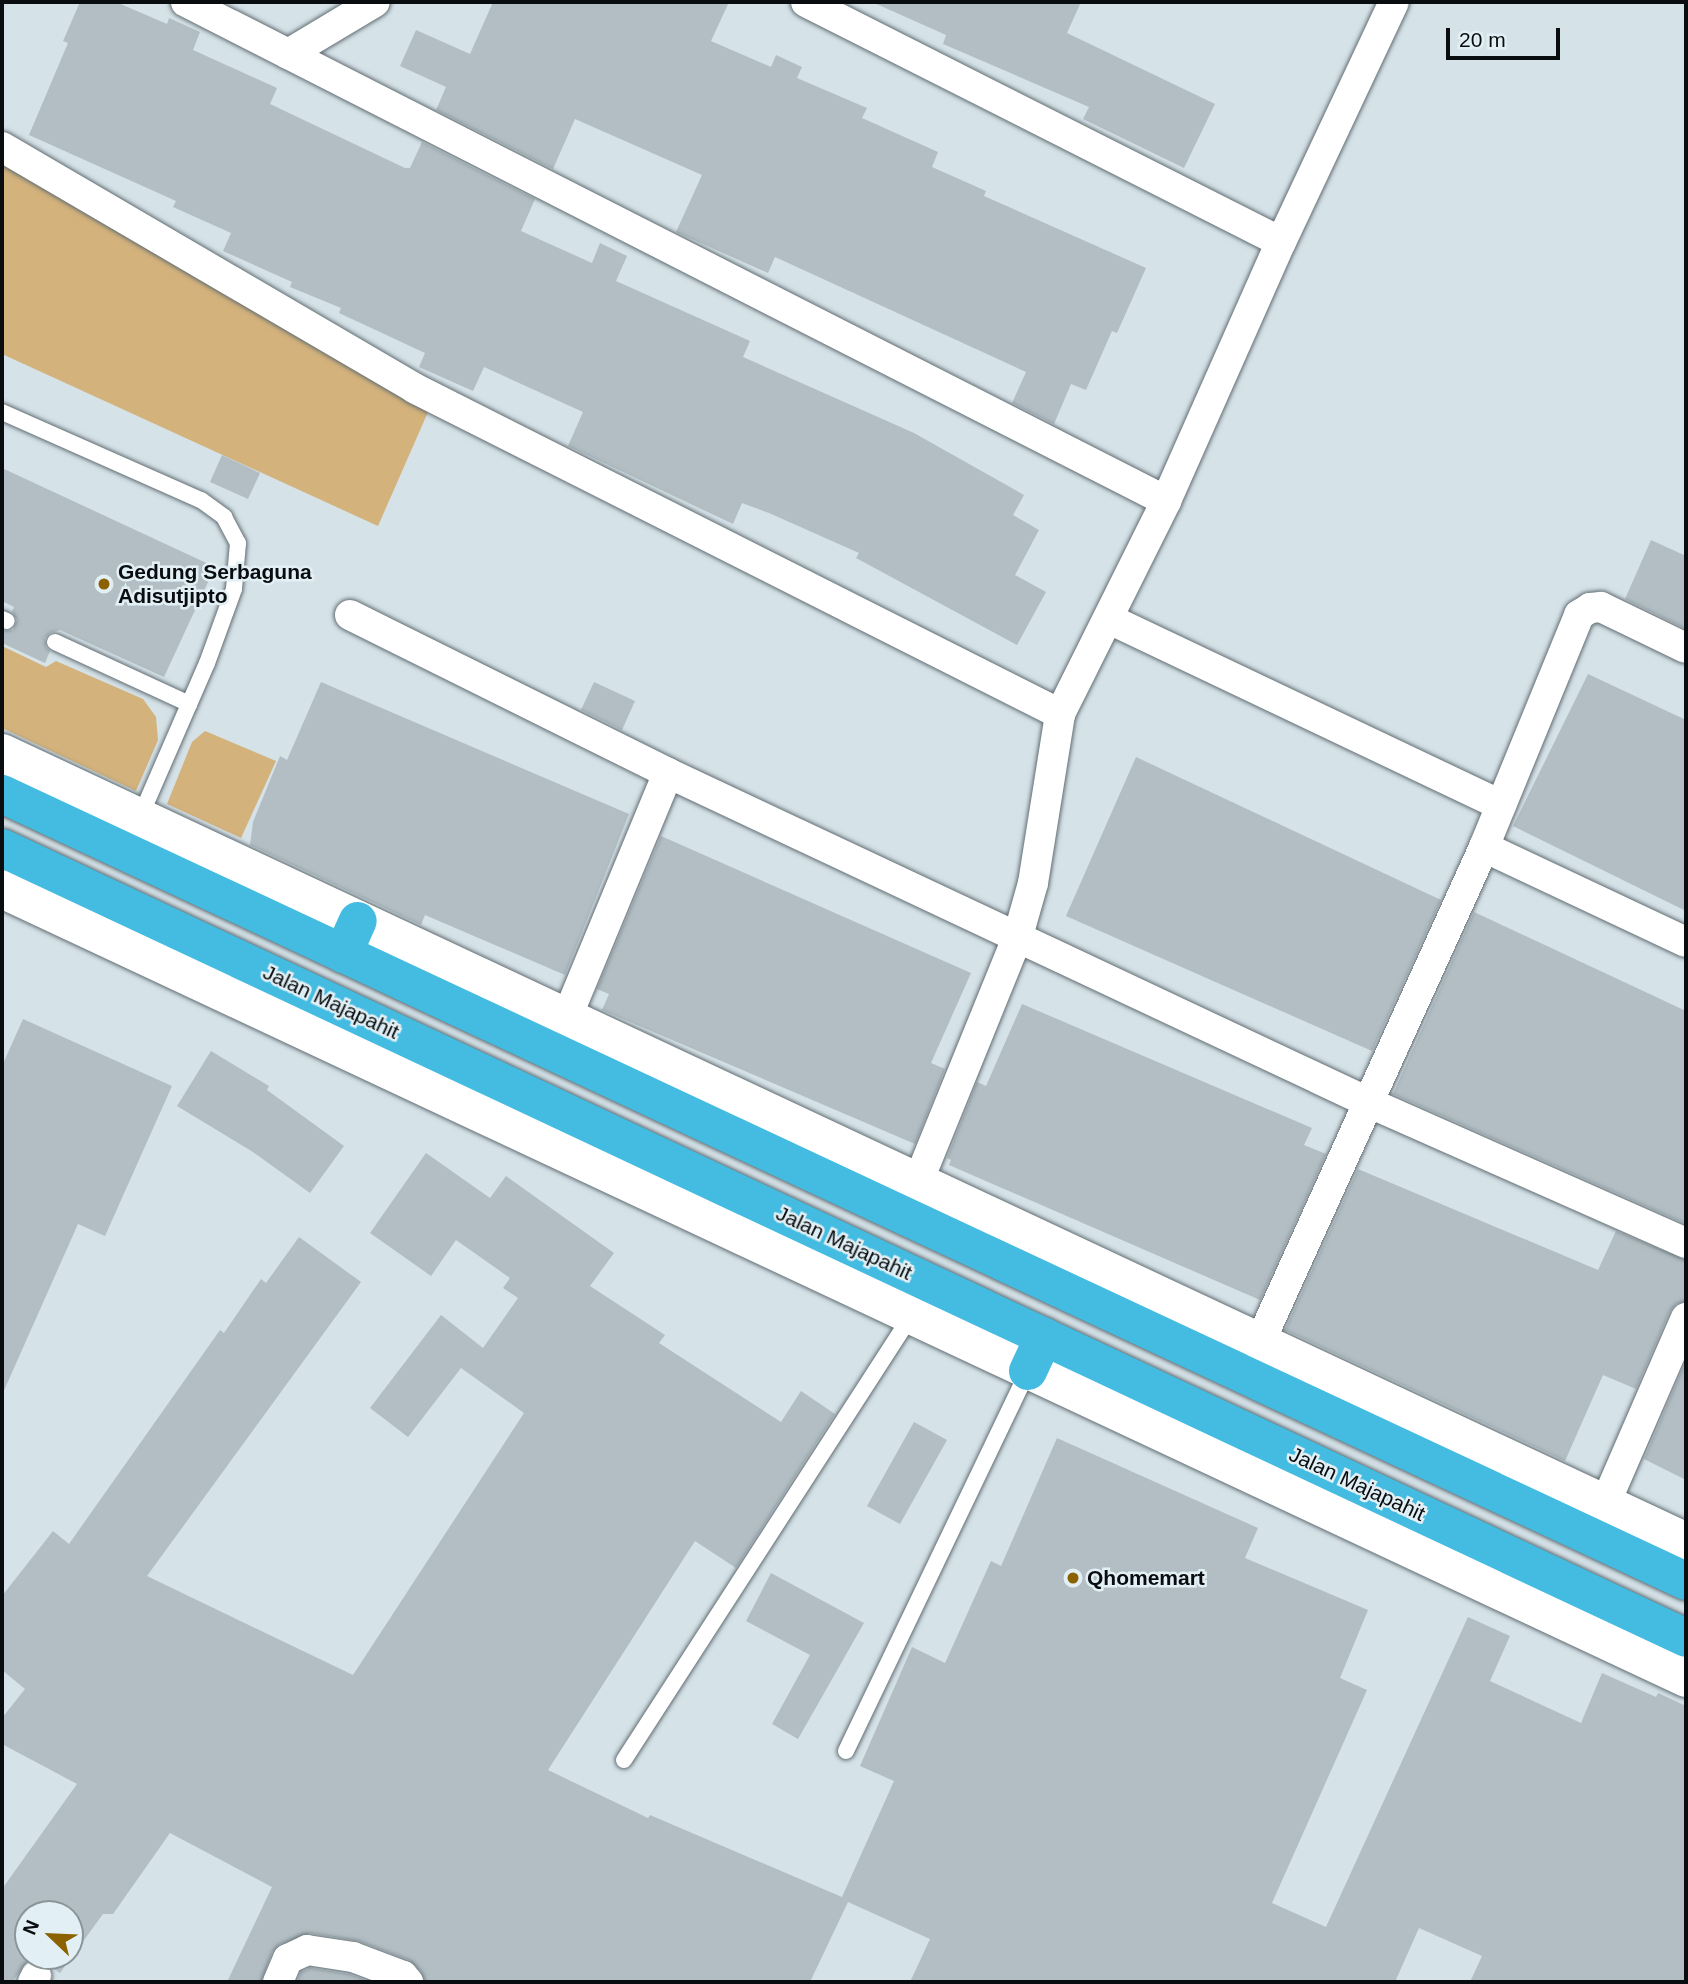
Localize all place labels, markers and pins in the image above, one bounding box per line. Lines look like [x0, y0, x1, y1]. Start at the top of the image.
place label: Gedung Serbaguna Adisutjipto [118, 559, 312, 609]
marker: Gedung Serbaguna Adisutjipto [96, 576, 112, 592]
place label: Qhomemart [1087, 1565, 1205, 1591]
marker: Qhomemart [1065, 1570, 1081, 1586]

